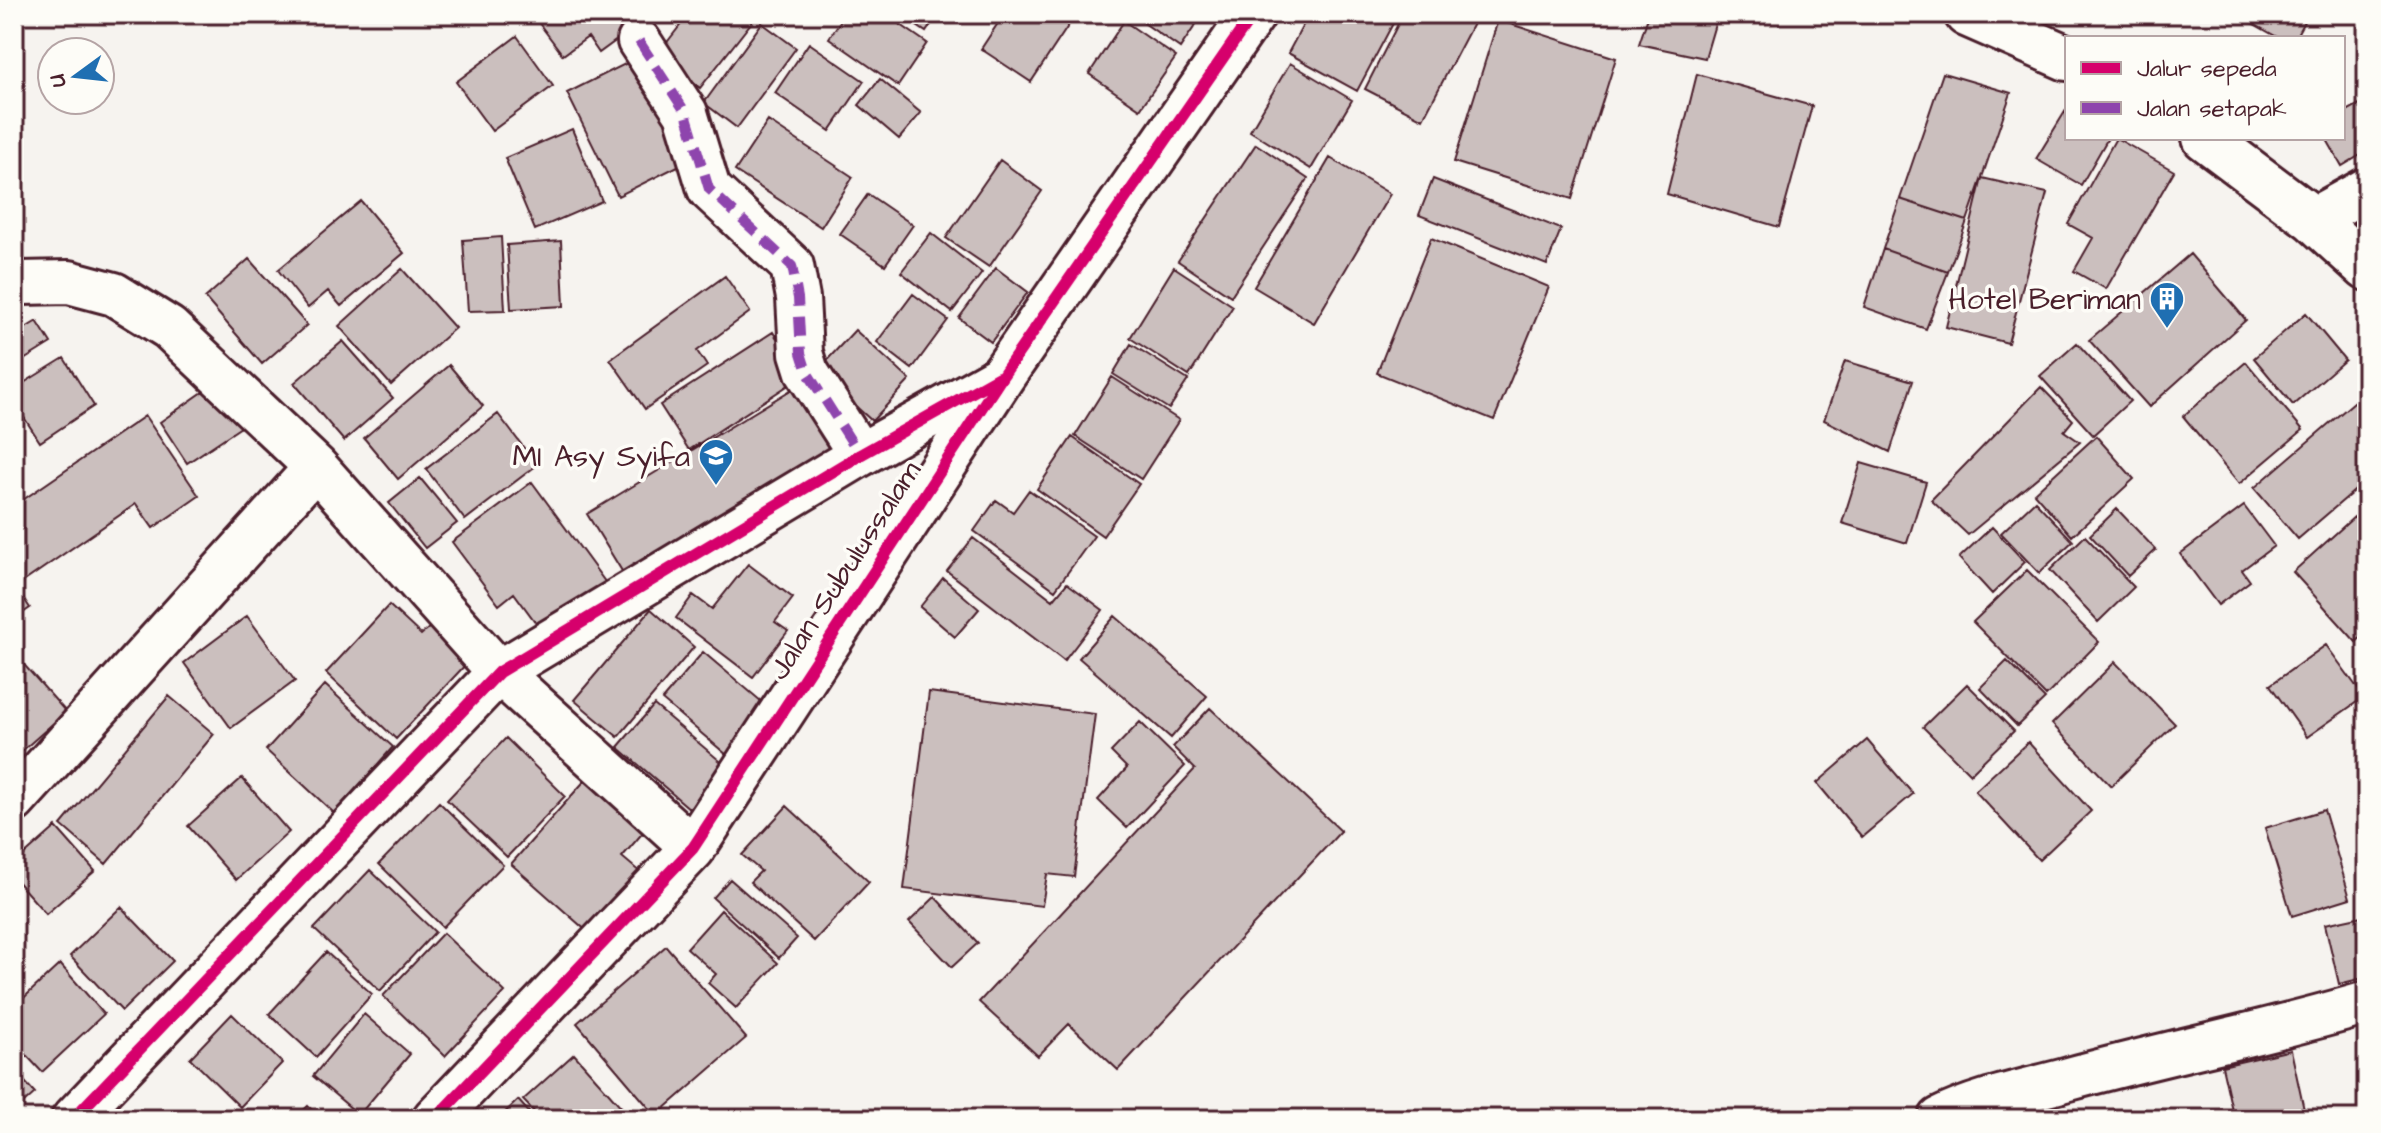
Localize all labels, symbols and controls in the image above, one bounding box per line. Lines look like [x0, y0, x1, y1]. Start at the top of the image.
north arrow [36, 36, 116, 116]
legend [2065, 36, 2345, 140]
text: Jalur sepeda [2137, 52, 2277, 86]
text: U [42, 71, 75, 91]
text: Jalan setapak [2137, 92, 2287, 126]
place label: Hotel Beriman [1949, 279, 2141, 321]
building icon: Hotel Beriman [2148, 280, 2186, 330]
place label: MI Asy Syifa [513, 436, 690, 479]
school or university icon: MI Asy Syifa [697, 437, 735, 487]
street label: Jalan Subulussalam [758, 452, 932, 688]

